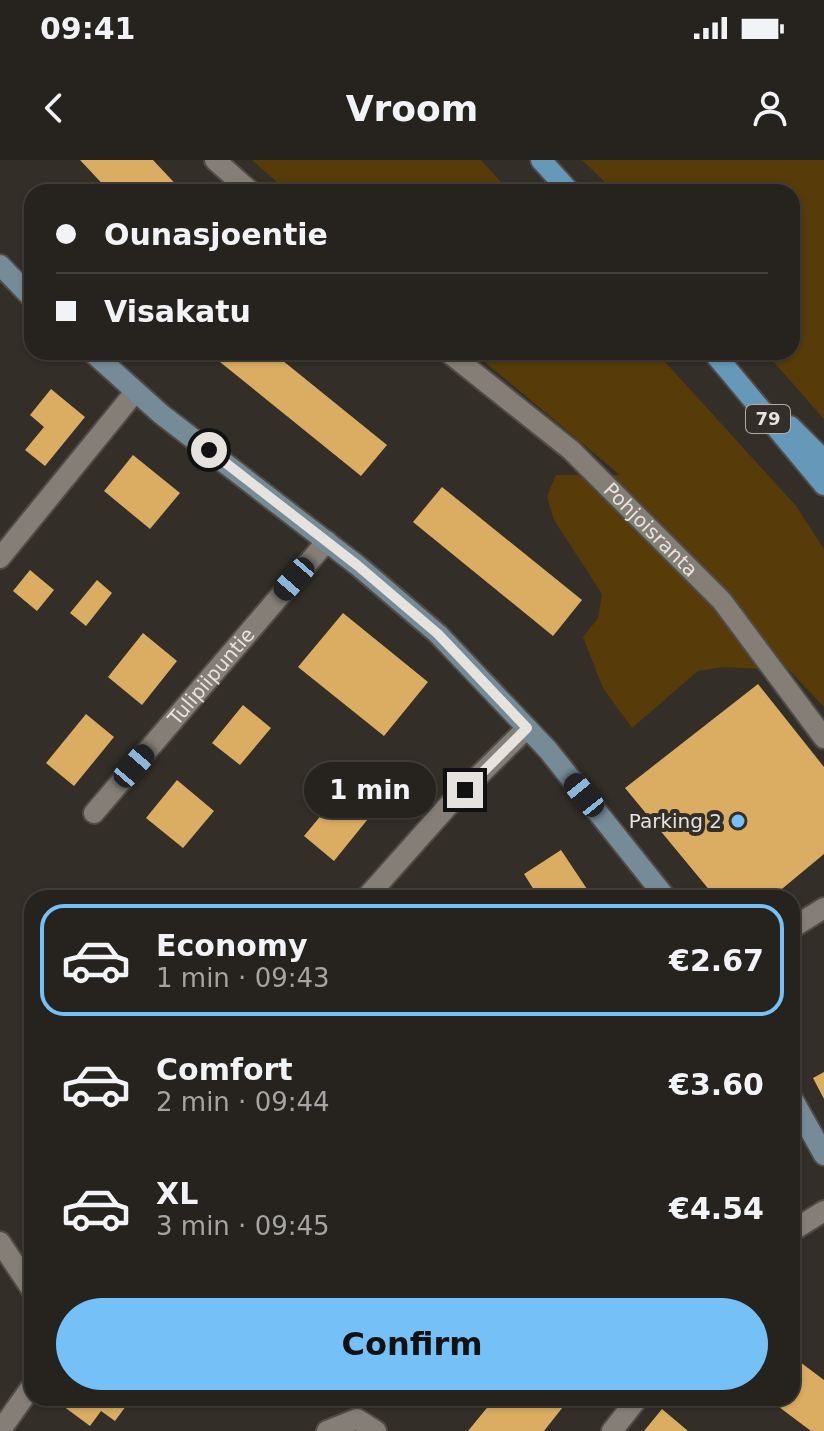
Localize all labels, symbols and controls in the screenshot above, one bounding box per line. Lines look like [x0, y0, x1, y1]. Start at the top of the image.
text: 09:41 [40, 11, 136, 46]
icon: back [32, 86, 76, 130]
icon: person [748, 86, 792, 130]
text: Vroom [346, 88, 478, 129]
text: Ounasjoentie [104, 217, 328, 252]
text: Visakatu [104, 294, 251, 329]
road number: 79 [746, 405, 790, 433]
route start [191, 432, 227, 468]
street label: Pohjoisranta [599, 478, 703, 582]
car [269, 553, 319, 605]
street label: Tulipiipuntie [162, 623, 259, 731]
car [109, 740, 159, 792]
callout: 1 min [305, 762, 437, 818]
car [560, 769, 608, 821]
route end [447, 772, 483, 808]
text: 1 min [329, 775, 411, 805]
place label: Parking 2 [629, 809, 722, 833]
marker: Parking 2 [729, 812, 747, 830]
icon: car [60, 924, 132, 996]
text: Economy [156, 928, 308, 963]
text: €2.67 [669, 943, 764, 978]
text: 1 min · 09:43 [156, 963, 330, 993]
icon: car [60, 1048, 132, 1120]
text: Comfort [156, 1052, 293, 1087]
text: €3.60 [669, 1067, 764, 1102]
text: 2 min · 09:44 [156, 1087, 330, 1117]
icon: car [60, 1172, 132, 1244]
text: XL [156, 1176, 198, 1211]
text: €4.54 [669, 1191, 764, 1226]
text: 3 min · 09:45 [156, 1211, 330, 1241]
button: Confirm [56, 1298, 768, 1390]

